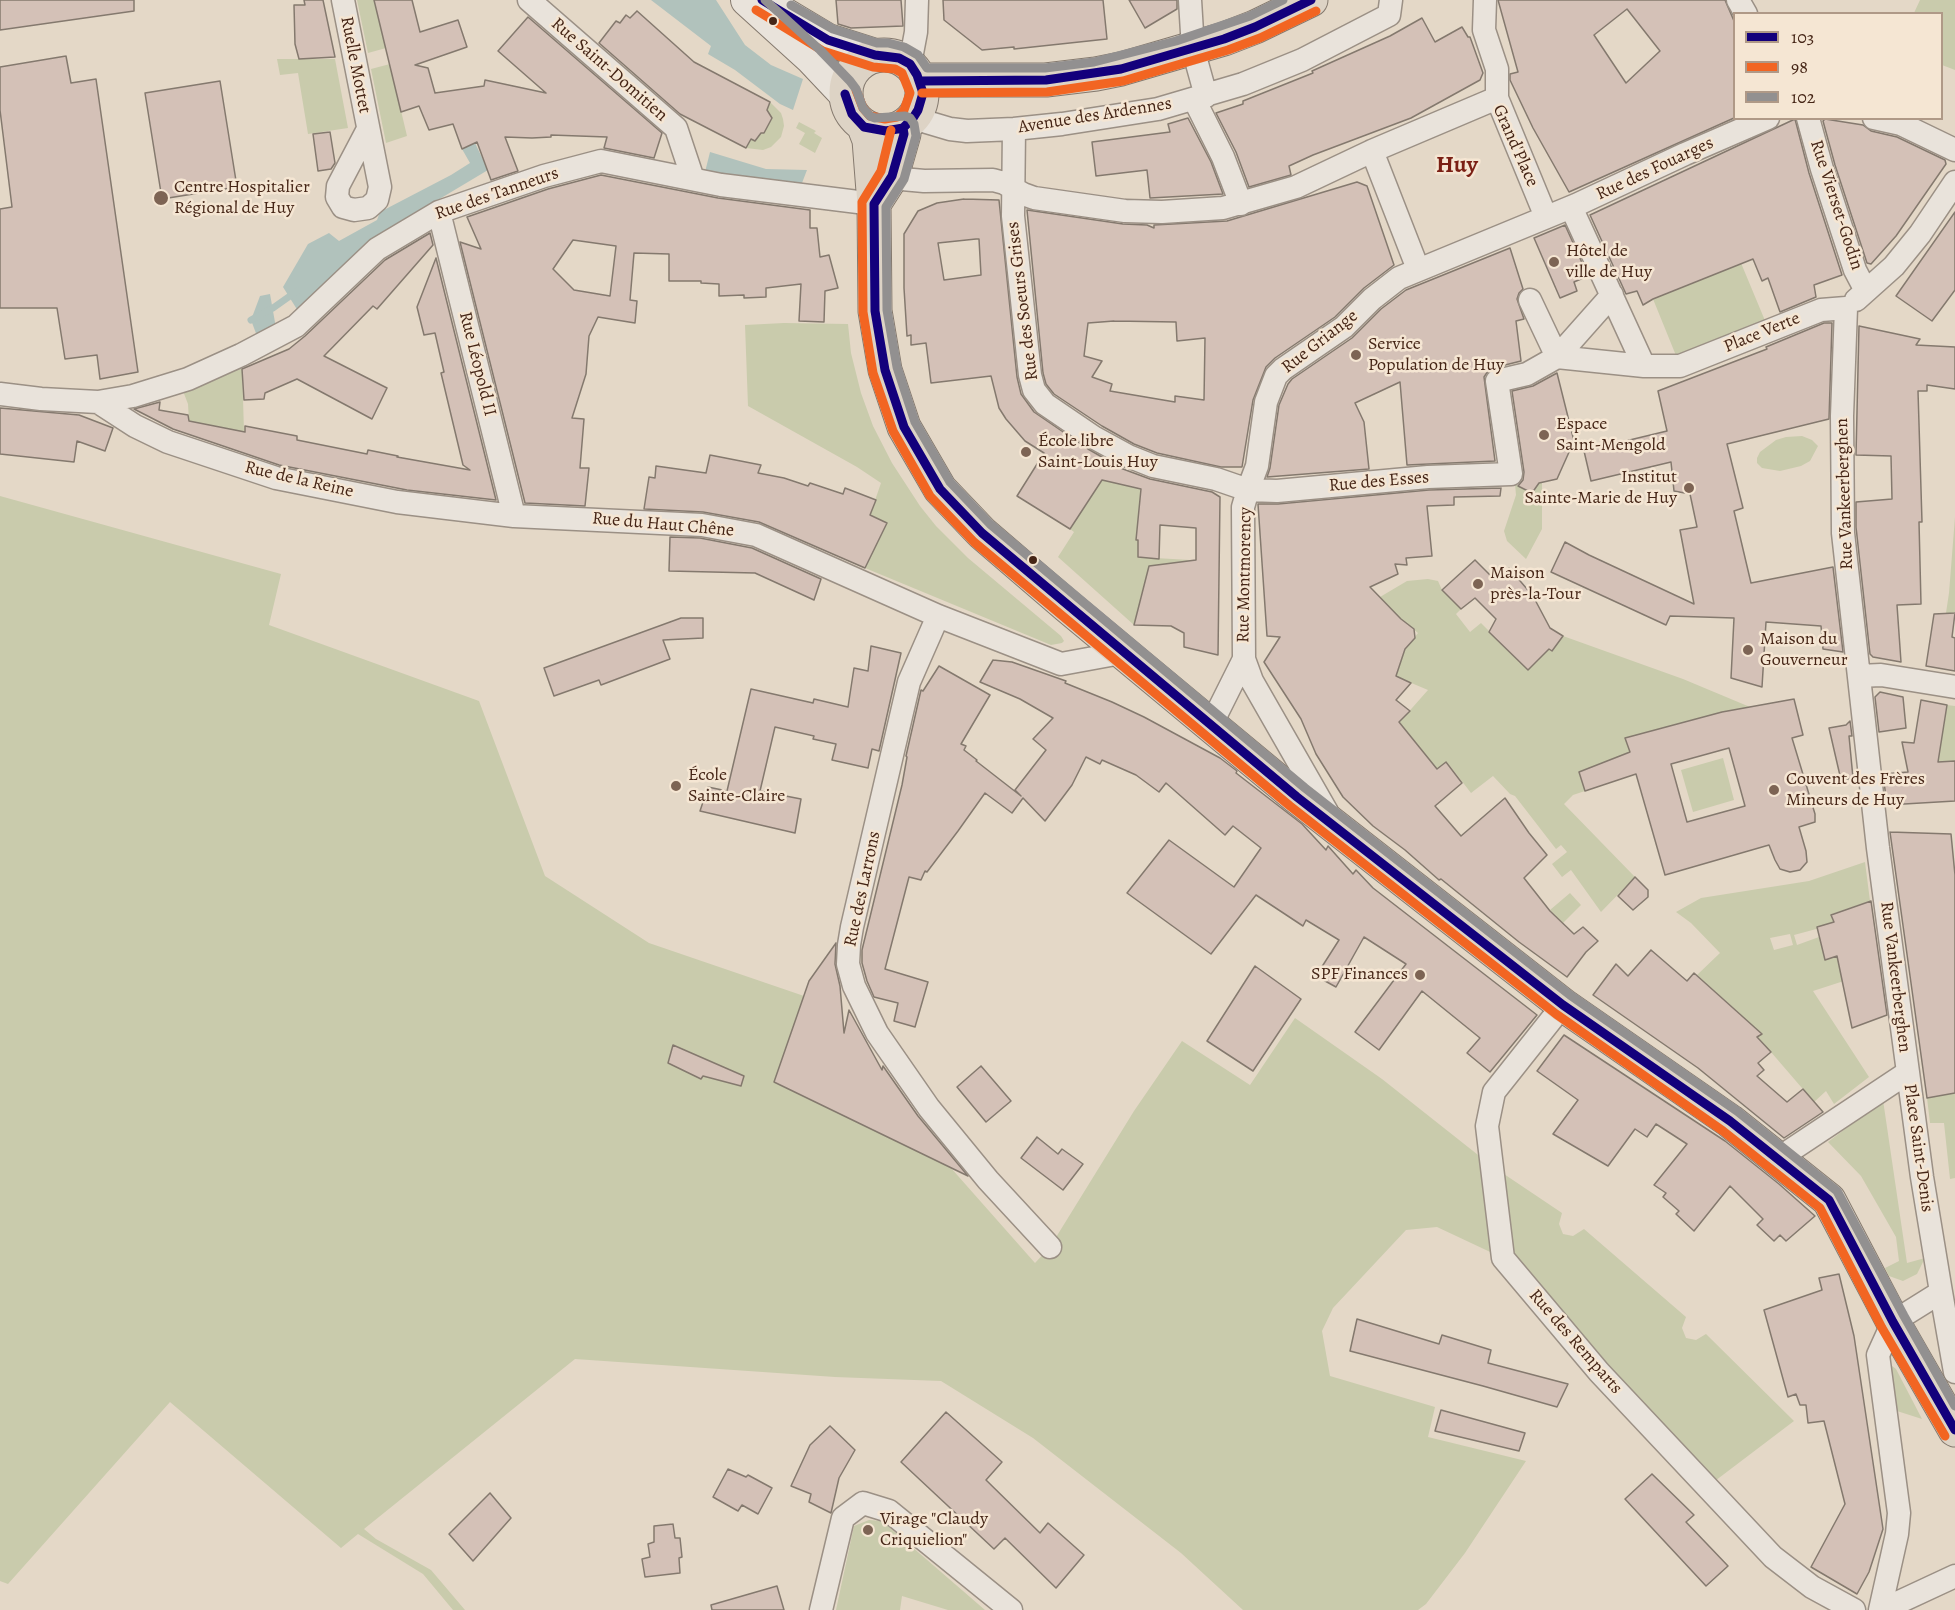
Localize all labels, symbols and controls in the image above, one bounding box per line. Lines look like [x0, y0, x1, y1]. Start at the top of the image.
legend [1733, 12, 1943, 120]
street label: Rue Saint-Domitien [546, 14, 672, 126]
street label: Ruelle Mottet [335, 15, 375, 115]
unlabelled marker [767, 15, 779, 27]
text: 103 [1791, 25, 1814, 49]
text: 98 [1791, 55, 1808, 79]
text: 102 [1791, 85, 1815, 109]
street label: Avenue des Ardennes [1017, 93, 1173, 139]
street label: Grand'Place [1487, 102, 1543, 190]
street label: Rue des Fouarges [1593, 132, 1717, 206]
street label: Rue Vierset-Godin [1805, 137, 1867, 273]
district label: Huy [1436, 152, 1478, 180]
street label: Rue des Tanneurs [432, 163, 562, 225]
place label: Centre Hospitalier Régional de Huy [174, 177, 310, 219]
marker: Centre Hospitalier Régional de Huy [152, 189, 170, 207]
street label: Rue des Soeurs Grises [1003, 220, 1043, 382]
place label: Hôtel de ville de Huy [1566, 241, 1652, 284]
marker: Hôtel de ville de Huy [1547, 255, 1561, 269]
street label: Rue Griange [1278, 306, 1362, 378]
street label: Place Verte [1721, 308, 1803, 358]
street label: Rue Léopold II [454, 309, 500, 419]
place label: Service Population de Huy [1368, 334, 1504, 376]
marker: Service Population de Huy [1349, 348, 1363, 362]
place label: Espace Saint-Mengold [1556, 414, 1666, 456]
street label: Rue Vankeerberghen [1832, 418, 1858, 570]
marker: Espace Saint-Mengold [1537, 428, 1551, 442]
place label: École libre Saint-Louis Huy [1038, 431, 1158, 474]
marker: École libre Saint-Louis Huy [1019, 445, 1033, 459]
street label: Rue de la Reine [242, 457, 356, 503]
street label: Rue des Esses [1328, 467, 1430, 497]
place label: Institut Sainte-Marie de Huy [1525, 467, 1677, 510]
marker: Institut Sainte-Marie de Huy [1682, 481, 1696, 495]
street label: Rue Montmorency [1233, 507, 1257, 643]
street label: Rue du Haut Chêne [591, 508, 735, 542]
unlabelled marker [1027, 554, 1039, 566]
place label: Maison près-la-Tour [1490, 563, 1581, 606]
marker: Maison près-la-Tour [1471, 577, 1485, 591]
place label: Maison du Gouverneur [1760, 629, 1848, 672]
marker: Maison du Gouverneur [1741, 643, 1755, 657]
place label: École Sainte-Claire [688, 765, 785, 808]
place label: Couvent des Frères Mineurs de Huy [1786, 769, 1925, 812]
marker: École Sainte-Claire [669, 779, 683, 793]
marker: Couvent des Frères Mineurs de Huy [1767, 783, 1781, 797]
street label: Rue des Larrons [840, 829, 886, 949]
street label: Rue Vankeerberghen [1875, 900, 1915, 1054]
place label: SPF Finances [1311, 964, 1408, 986]
marker: SPF Finances [1413, 968, 1427, 982]
street label: Place Saint-Denis [1898, 1082, 1938, 1214]
street label: Rue des Remparts [1524, 1285, 1626, 1399]
place label: Virage "Claudy Criquielion" [880, 1509, 988, 1552]
marker: Virage "Claudy Criquielion" [861, 1523, 875, 1537]

